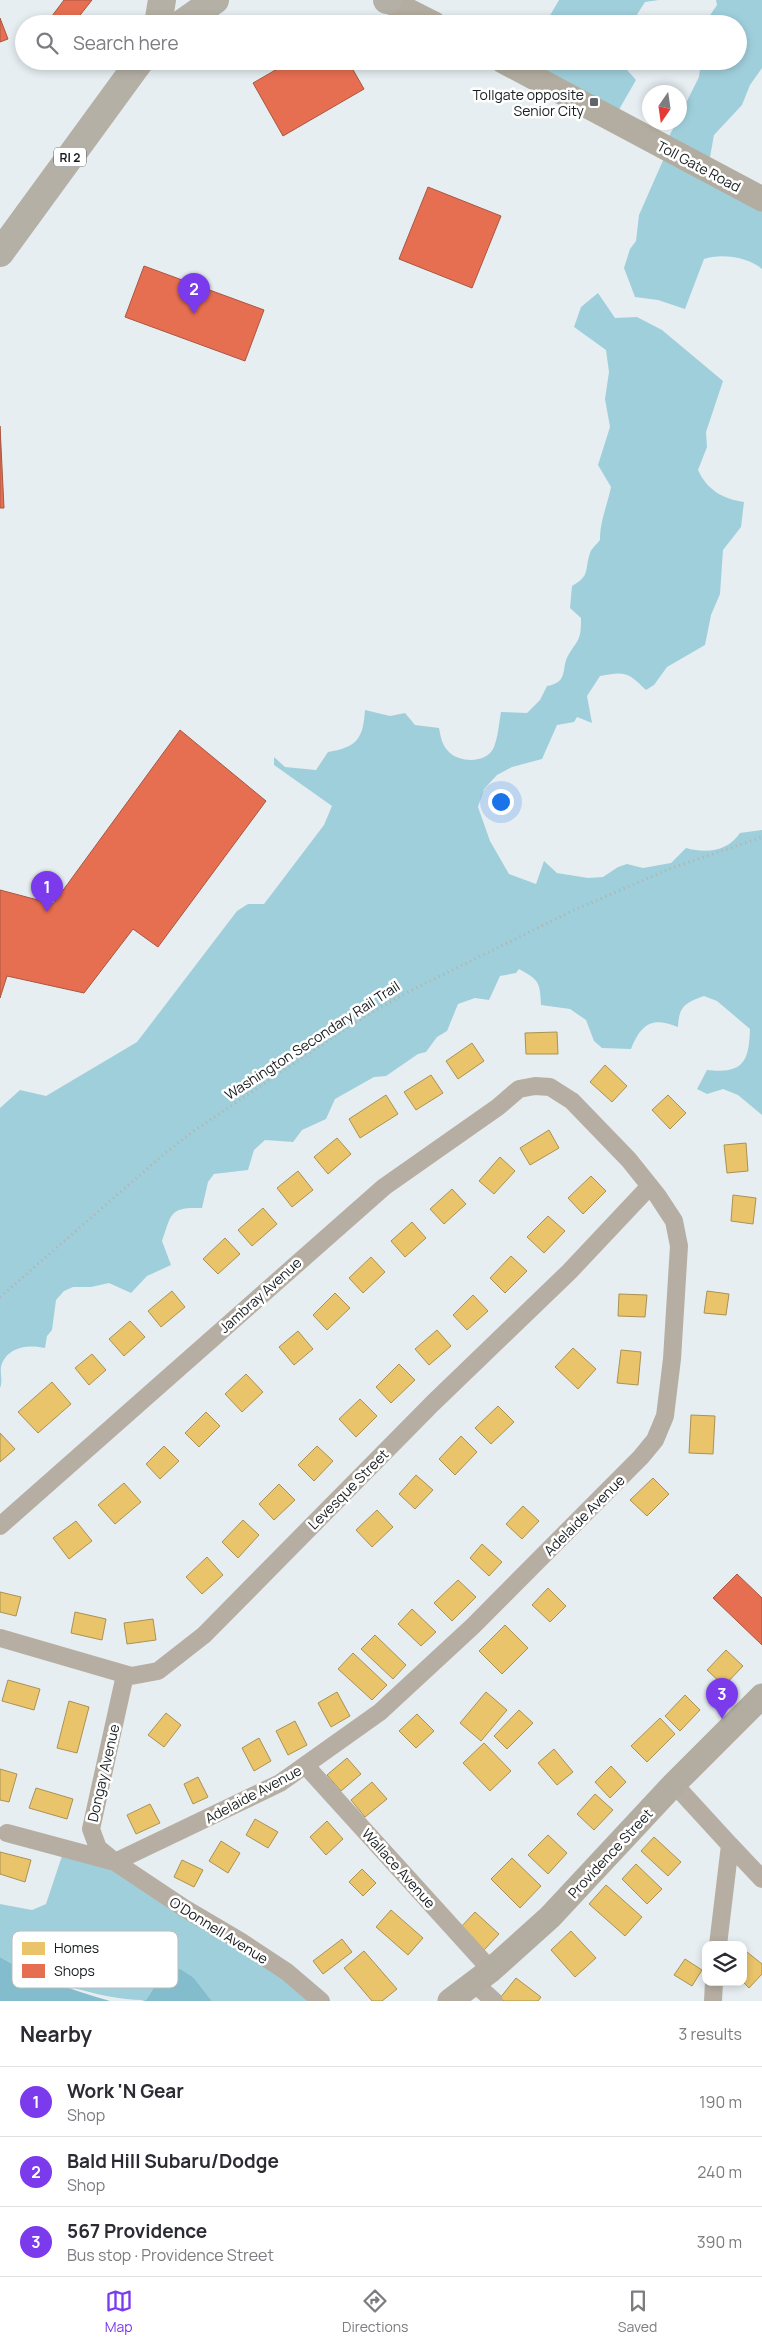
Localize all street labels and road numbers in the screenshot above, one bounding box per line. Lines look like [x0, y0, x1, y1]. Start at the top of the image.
street label: Toll Gate Road [654, 136, 744, 196]
road number: RI 2 [54, 148, 86, 166]
street label: Washington Secondary Rail Trail [221, 976, 403, 1104]
street label: Jambray Avenue [215, 1253, 305, 1337]
street label: Levesque Street [304, 1444, 393, 1533]
street label: Adelaide Avenue [539, 1470, 629, 1560]
street label: Dongay Avenue [83, 1722, 123, 1824]
street label: Adelaide Avenue [201, 1761, 305, 1827]
street label: Providence Street [564, 1804, 657, 1902]
street label: Wallace Avenue [358, 1824, 440, 1912]
street label: O'Donnell Avenue [166, 1892, 272, 1968]

